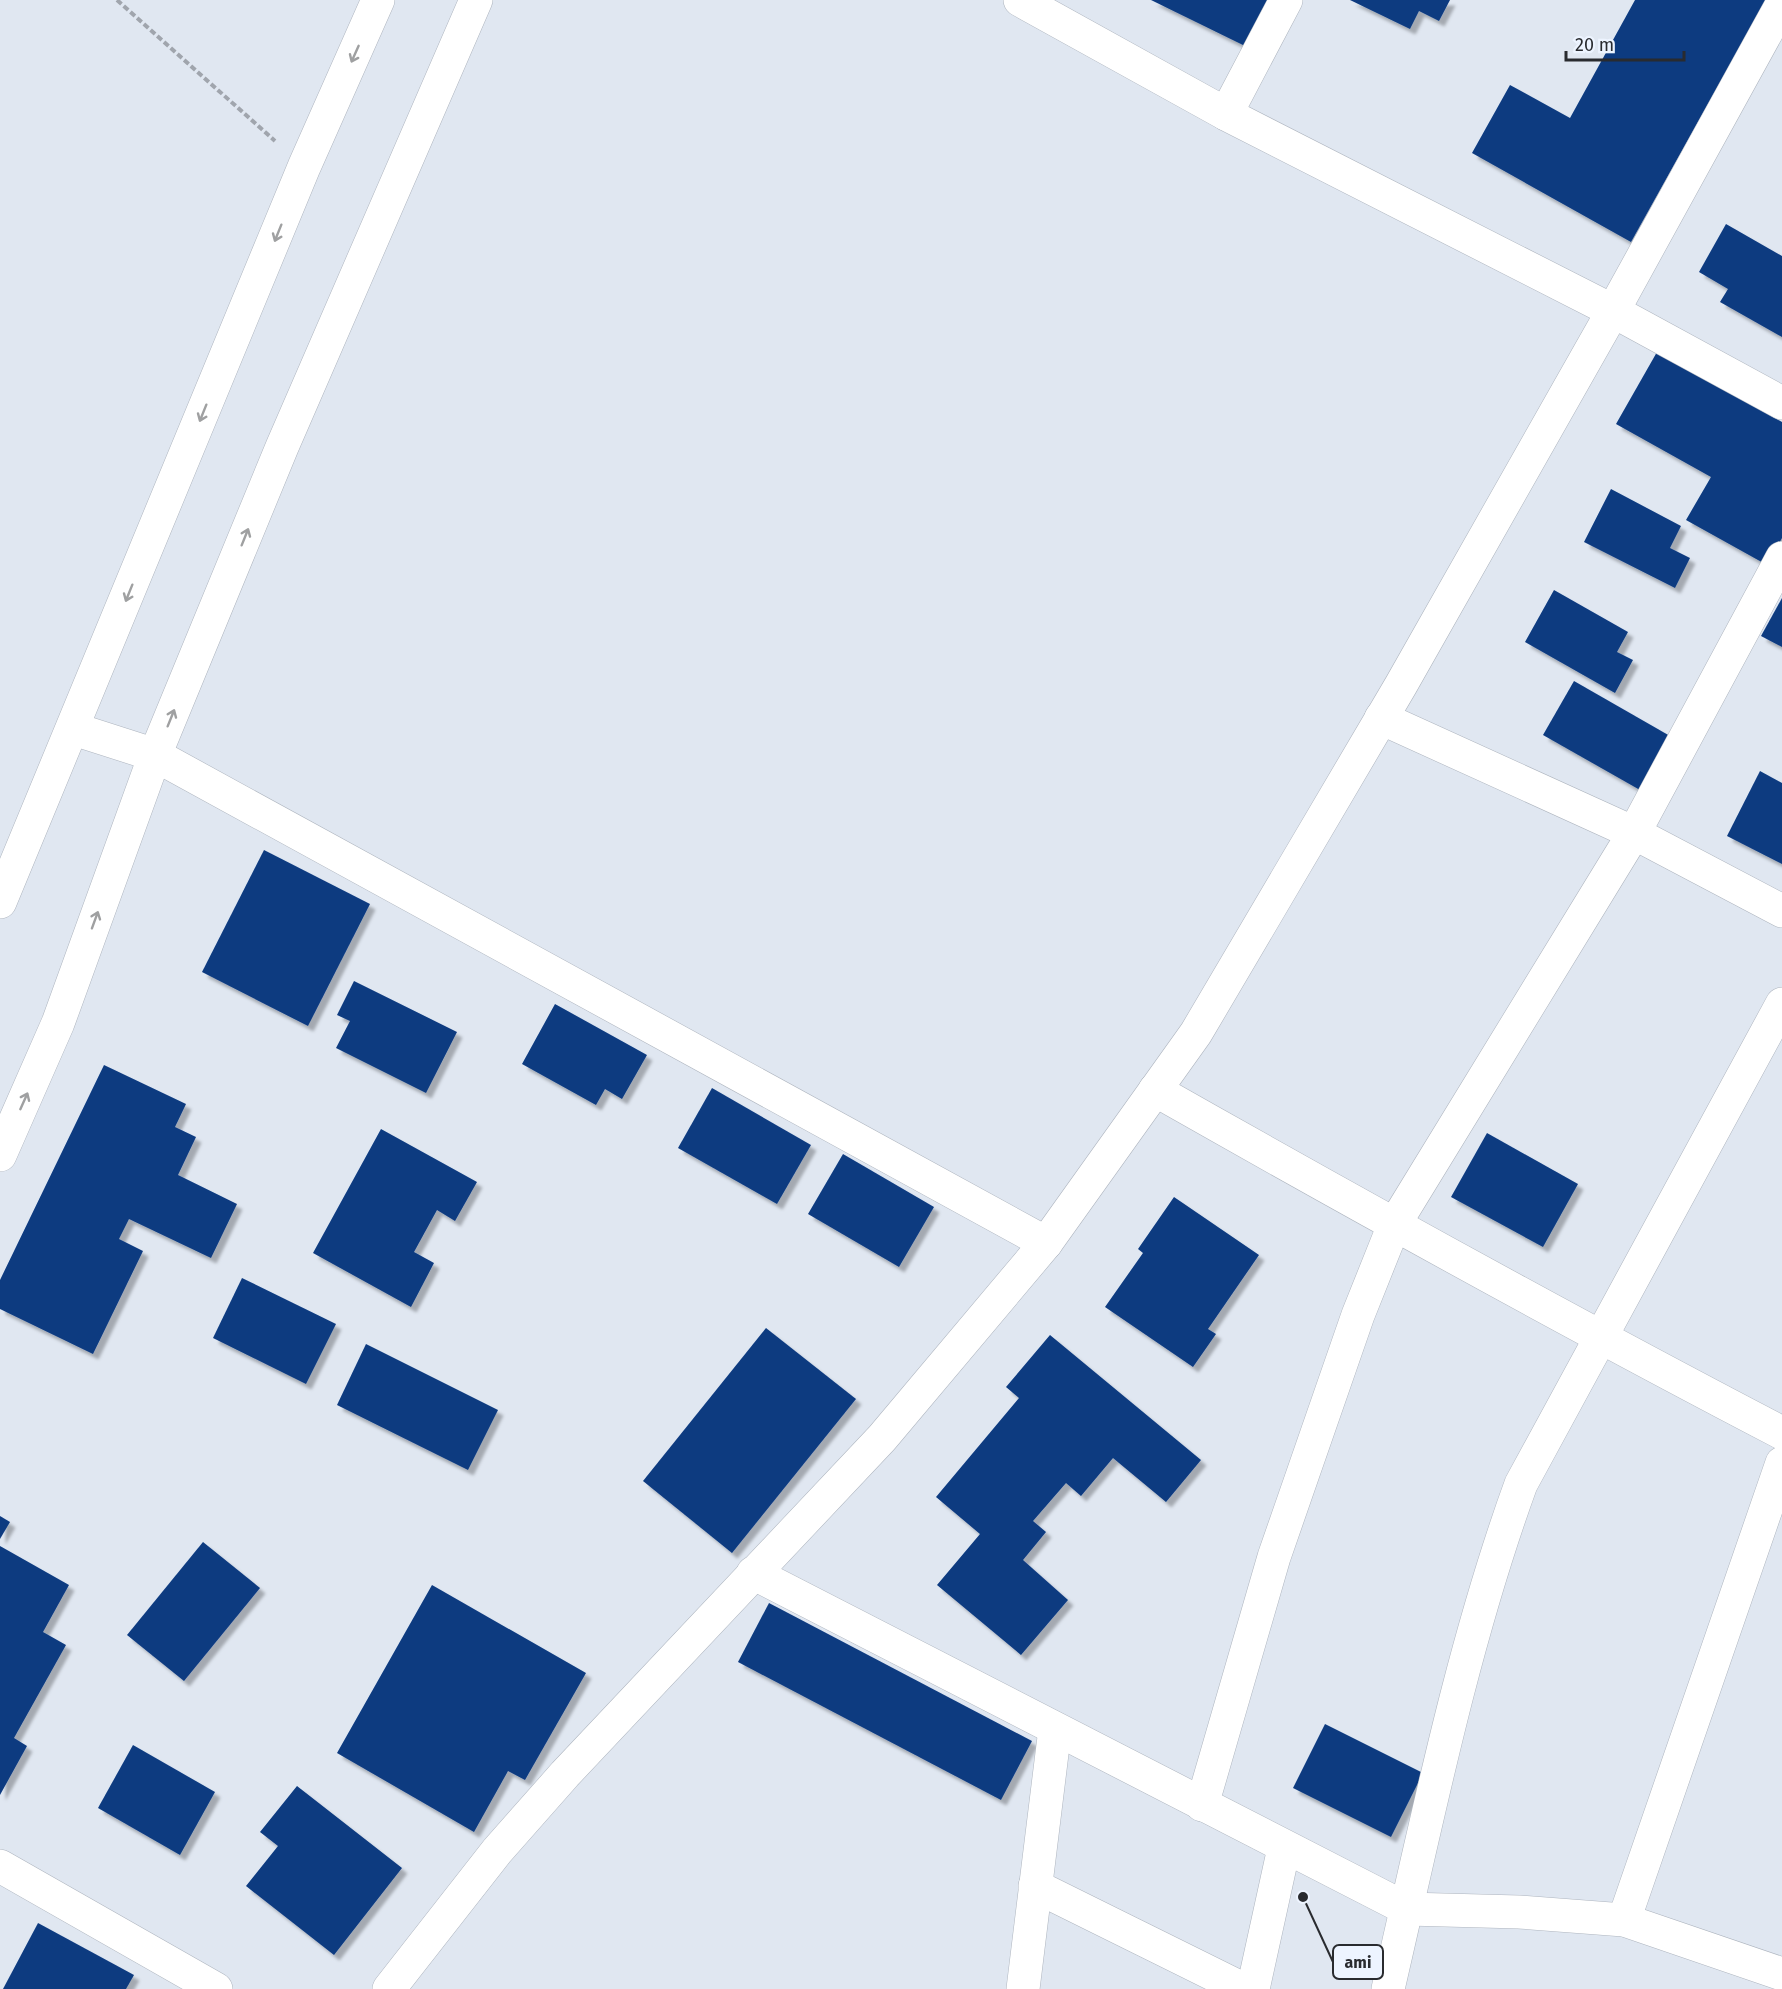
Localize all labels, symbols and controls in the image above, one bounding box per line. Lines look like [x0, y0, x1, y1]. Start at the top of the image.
scale bar [1566, 24, 1684, 62]
text: 20 m [1575, 34, 1614, 56]
one-way arrow [348, 44, 360, 62]
one-way arrow [272, 223, 283, 241]
one-way arrow [197, 403, 208, 422]
one-way arrow [240, 529, 251, 547]
one-way arrow [123, 584, 134, 602]
one-way arrow [166, 709, 177, 727]
one-way arrow [91, 911, 102, 930]
one-way arrow [18, 1093, 30, 1111]
callout: ami [1333, 1945, 1383, 1979]
text: ami [1345, 1953, 1371, 1972]

